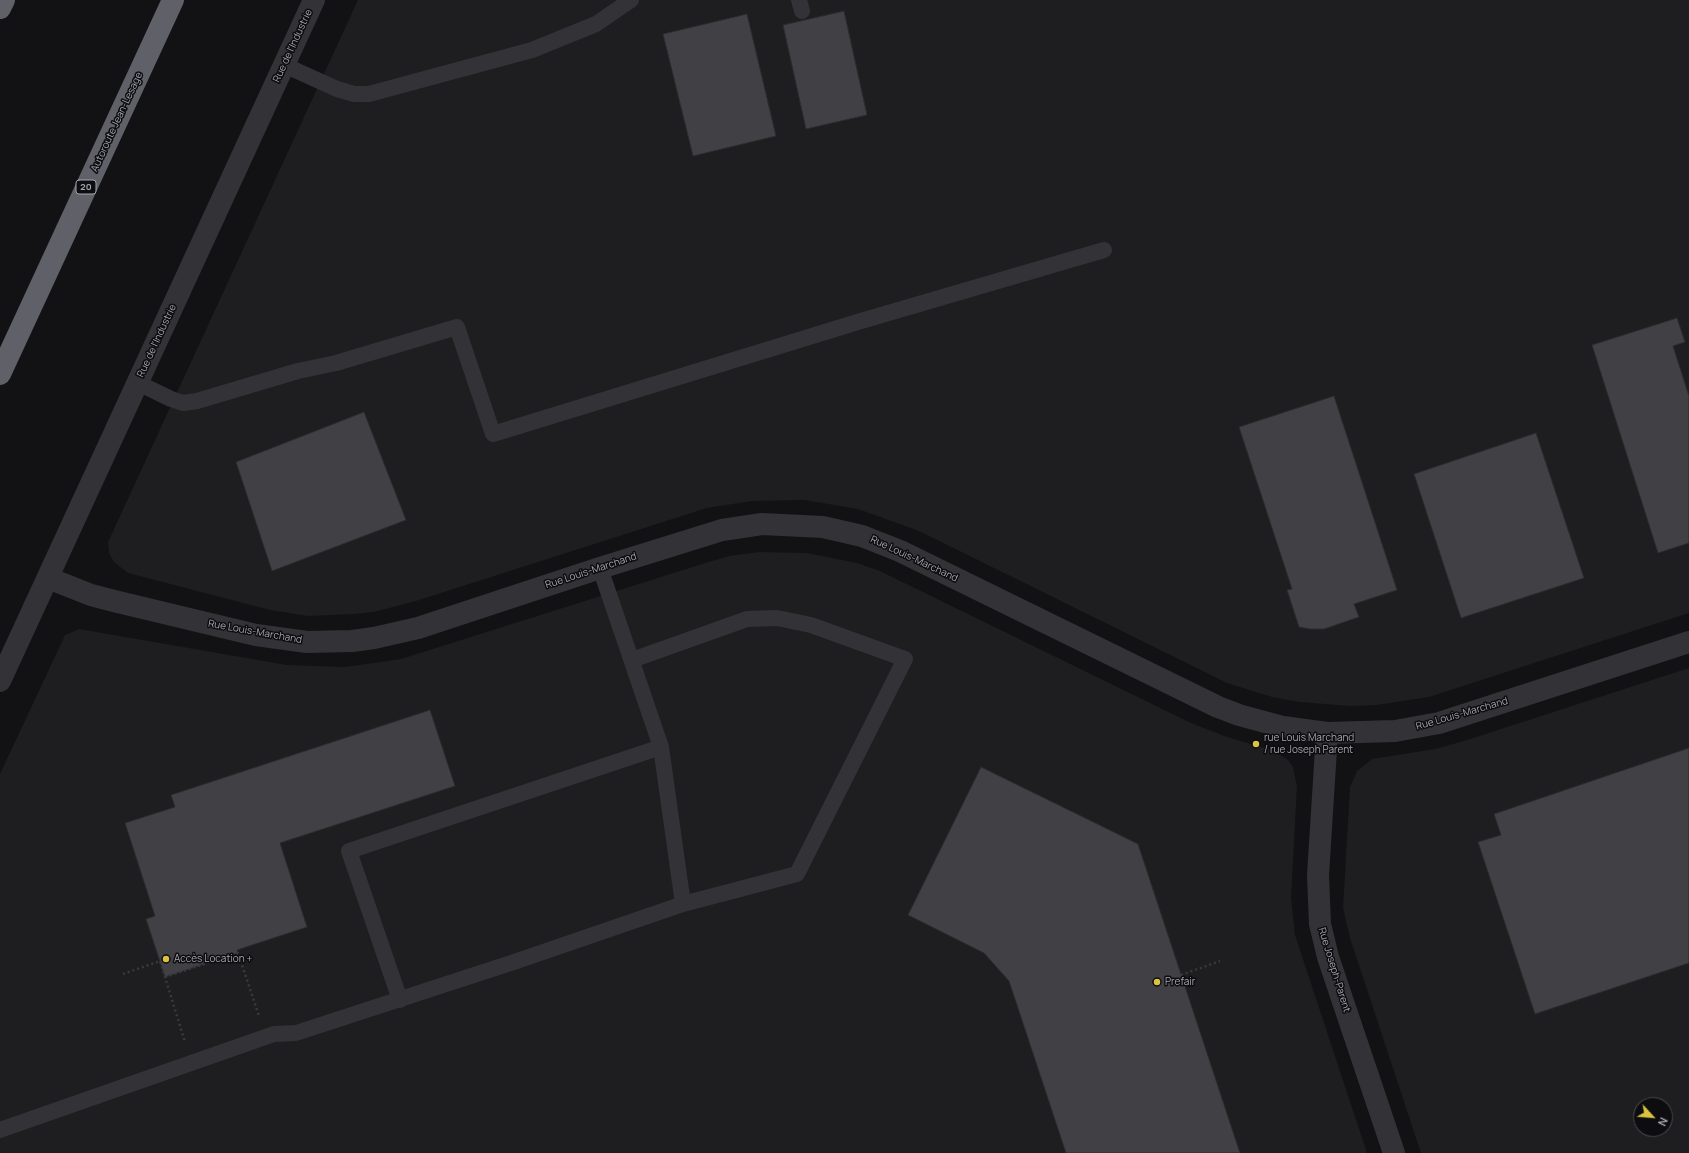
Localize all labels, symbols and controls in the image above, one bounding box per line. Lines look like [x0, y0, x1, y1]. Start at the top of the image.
street label: Rue de l'Industrie [271, 8, 315, 84]
street label: Autoroute Jean-Lesage [89, 70, 145, 174]
road number: 20 [76, 180, 96, 194]
street label: Rue de l'Industrie [135, 303, 179, 379]
street label: Rue Louis-Marchand [868, 533, 960, 585]
street label: Rue Louis-Marchand [544, 551, 638, 591]
street label: Rue Louis-Marchand [207, 618, 303, 646]
street label: Rue Louis-Marchand [1415, 695, 1509, 733]
place label: rue Louis Marchand / rue Joseph Parent [1264, 732, 1354, 756]
marker: rue Louis Marchand / rue Joseph Parent [1251, 739, 1261, 749]
street label: Rue Joseph-Parent [1315, 926, 1353, 1014]
place label: Accès Location + [174, 953, 252, 965]
marker: Accès Location + [161, 954, 171, 964]
place label: Prefair [1165, 976, 1195, 988]
marker: Prefair [1152, 977, 1162, 987]
north arrow [1633, 1097, 1673, 1137]
text: N [1655, 1115, 1672, 1129]

